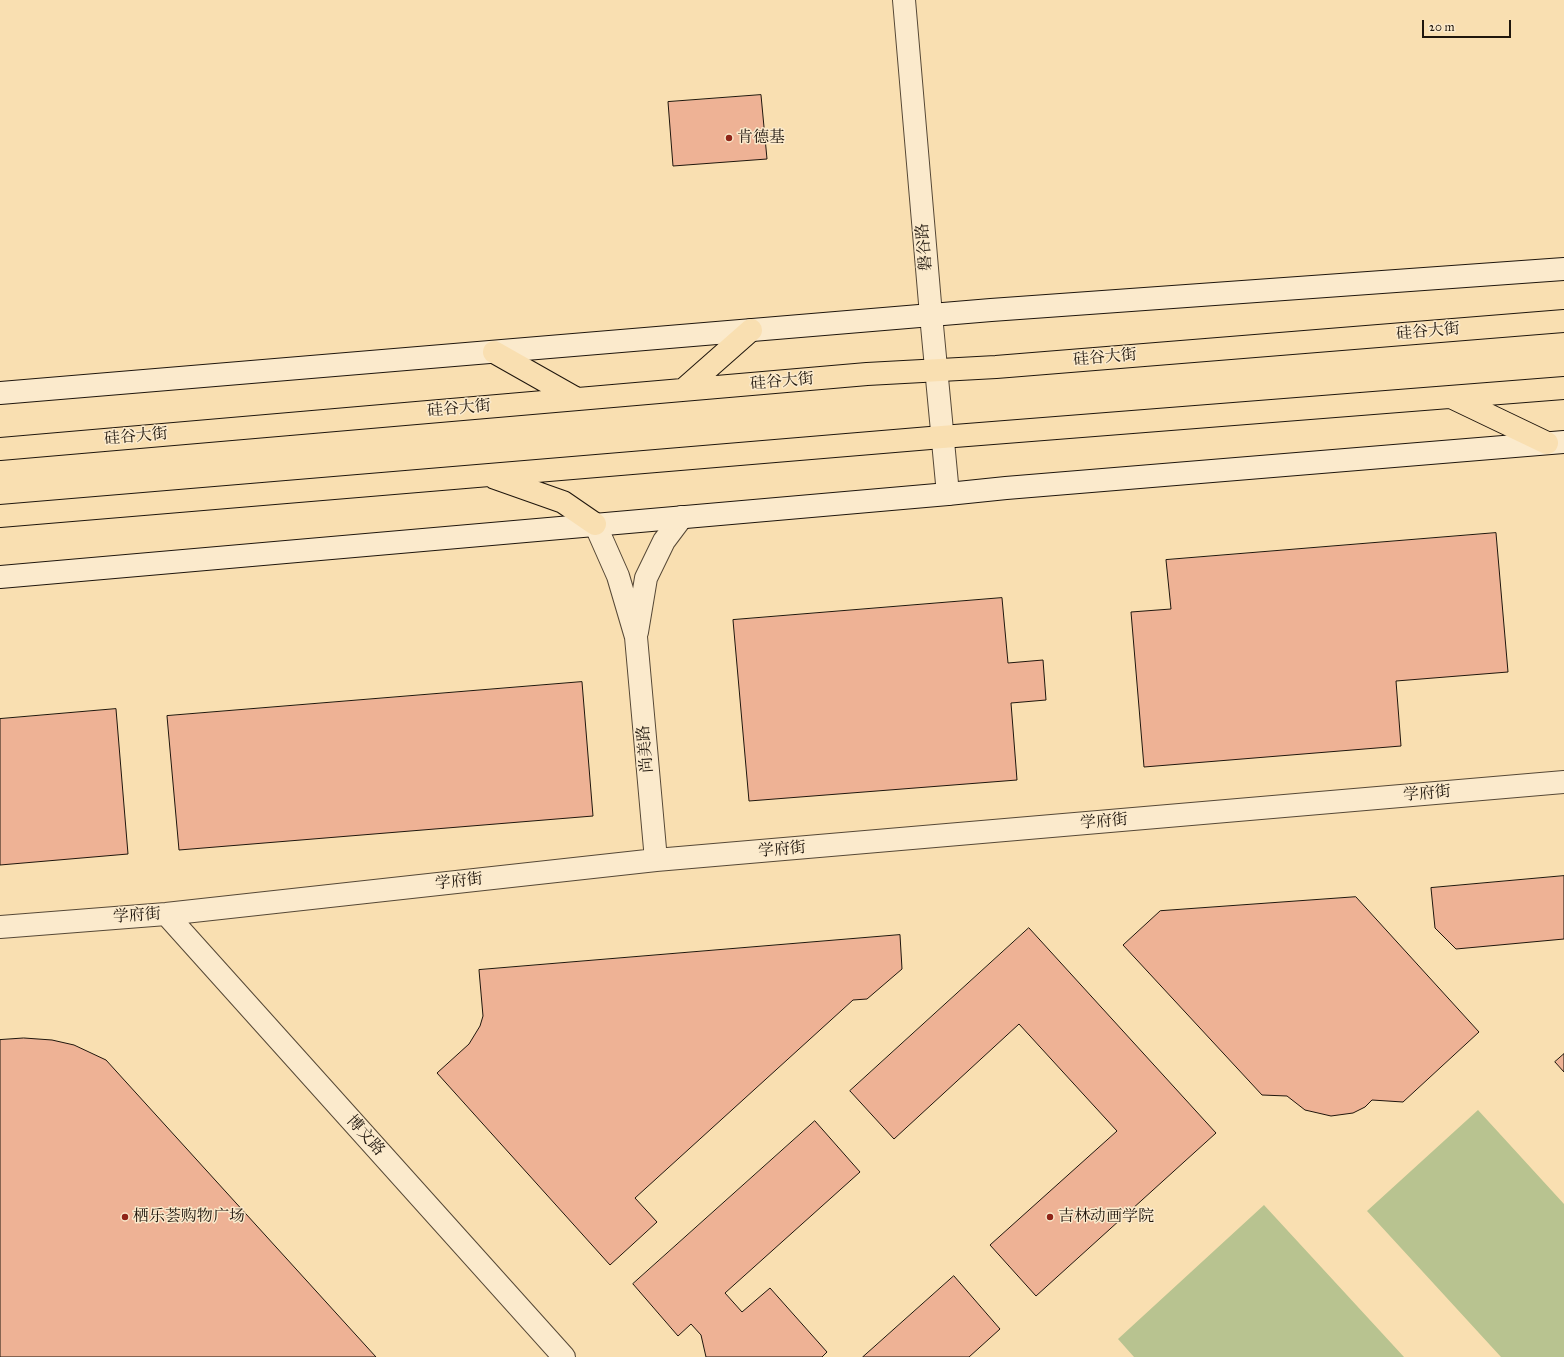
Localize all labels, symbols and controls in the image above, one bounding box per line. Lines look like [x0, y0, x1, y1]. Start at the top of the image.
scale bar [1424, 12, 1513, 38]
text: 20 m [1429, 20, 1455, 34]
place label: 肯德基 [737, 128, 785, 148]
marker: 肯德基 [724, 133, 734, 143]
street label: 磐谷路 [913, 222, 937, 272]
street label: 硅谷大街 [1395, 320, 1461, 344]
street label: 硅谷大街 [1072, 346, 1138, 370]
street label: 硅谷大街 [749, 370, 815, 394]
street label: 硅谷大街 [426, 397, 492, 421]
street label: 硅谷大街 [103, 425, 169, 449]
street label: 尚美路 [634, 724, 658, 774]
street label: 学府街 [1402, 782, 1452, 806]
street label: 学府街 [1079, 810, 1129, 834]
street label: 学府街 [757, 838, 807, 862]
street label: 学府街 [434, 870, 484, 894]
street label: 学府街 [112, 905, 162, 927]
street label: 博文路 [342, 1112, 388, 1160]
place label: 栖乐荟购物广场 [133, 1207, 245, 1227]
place label: 吉林动画学院 [1058, 1207, 1154, 1227]
marker: 栖乐荟购物广场 [120, 1212, 130, 1222]
marker: 吉林动画学院 [1045, 1212, 1055, 1222]

